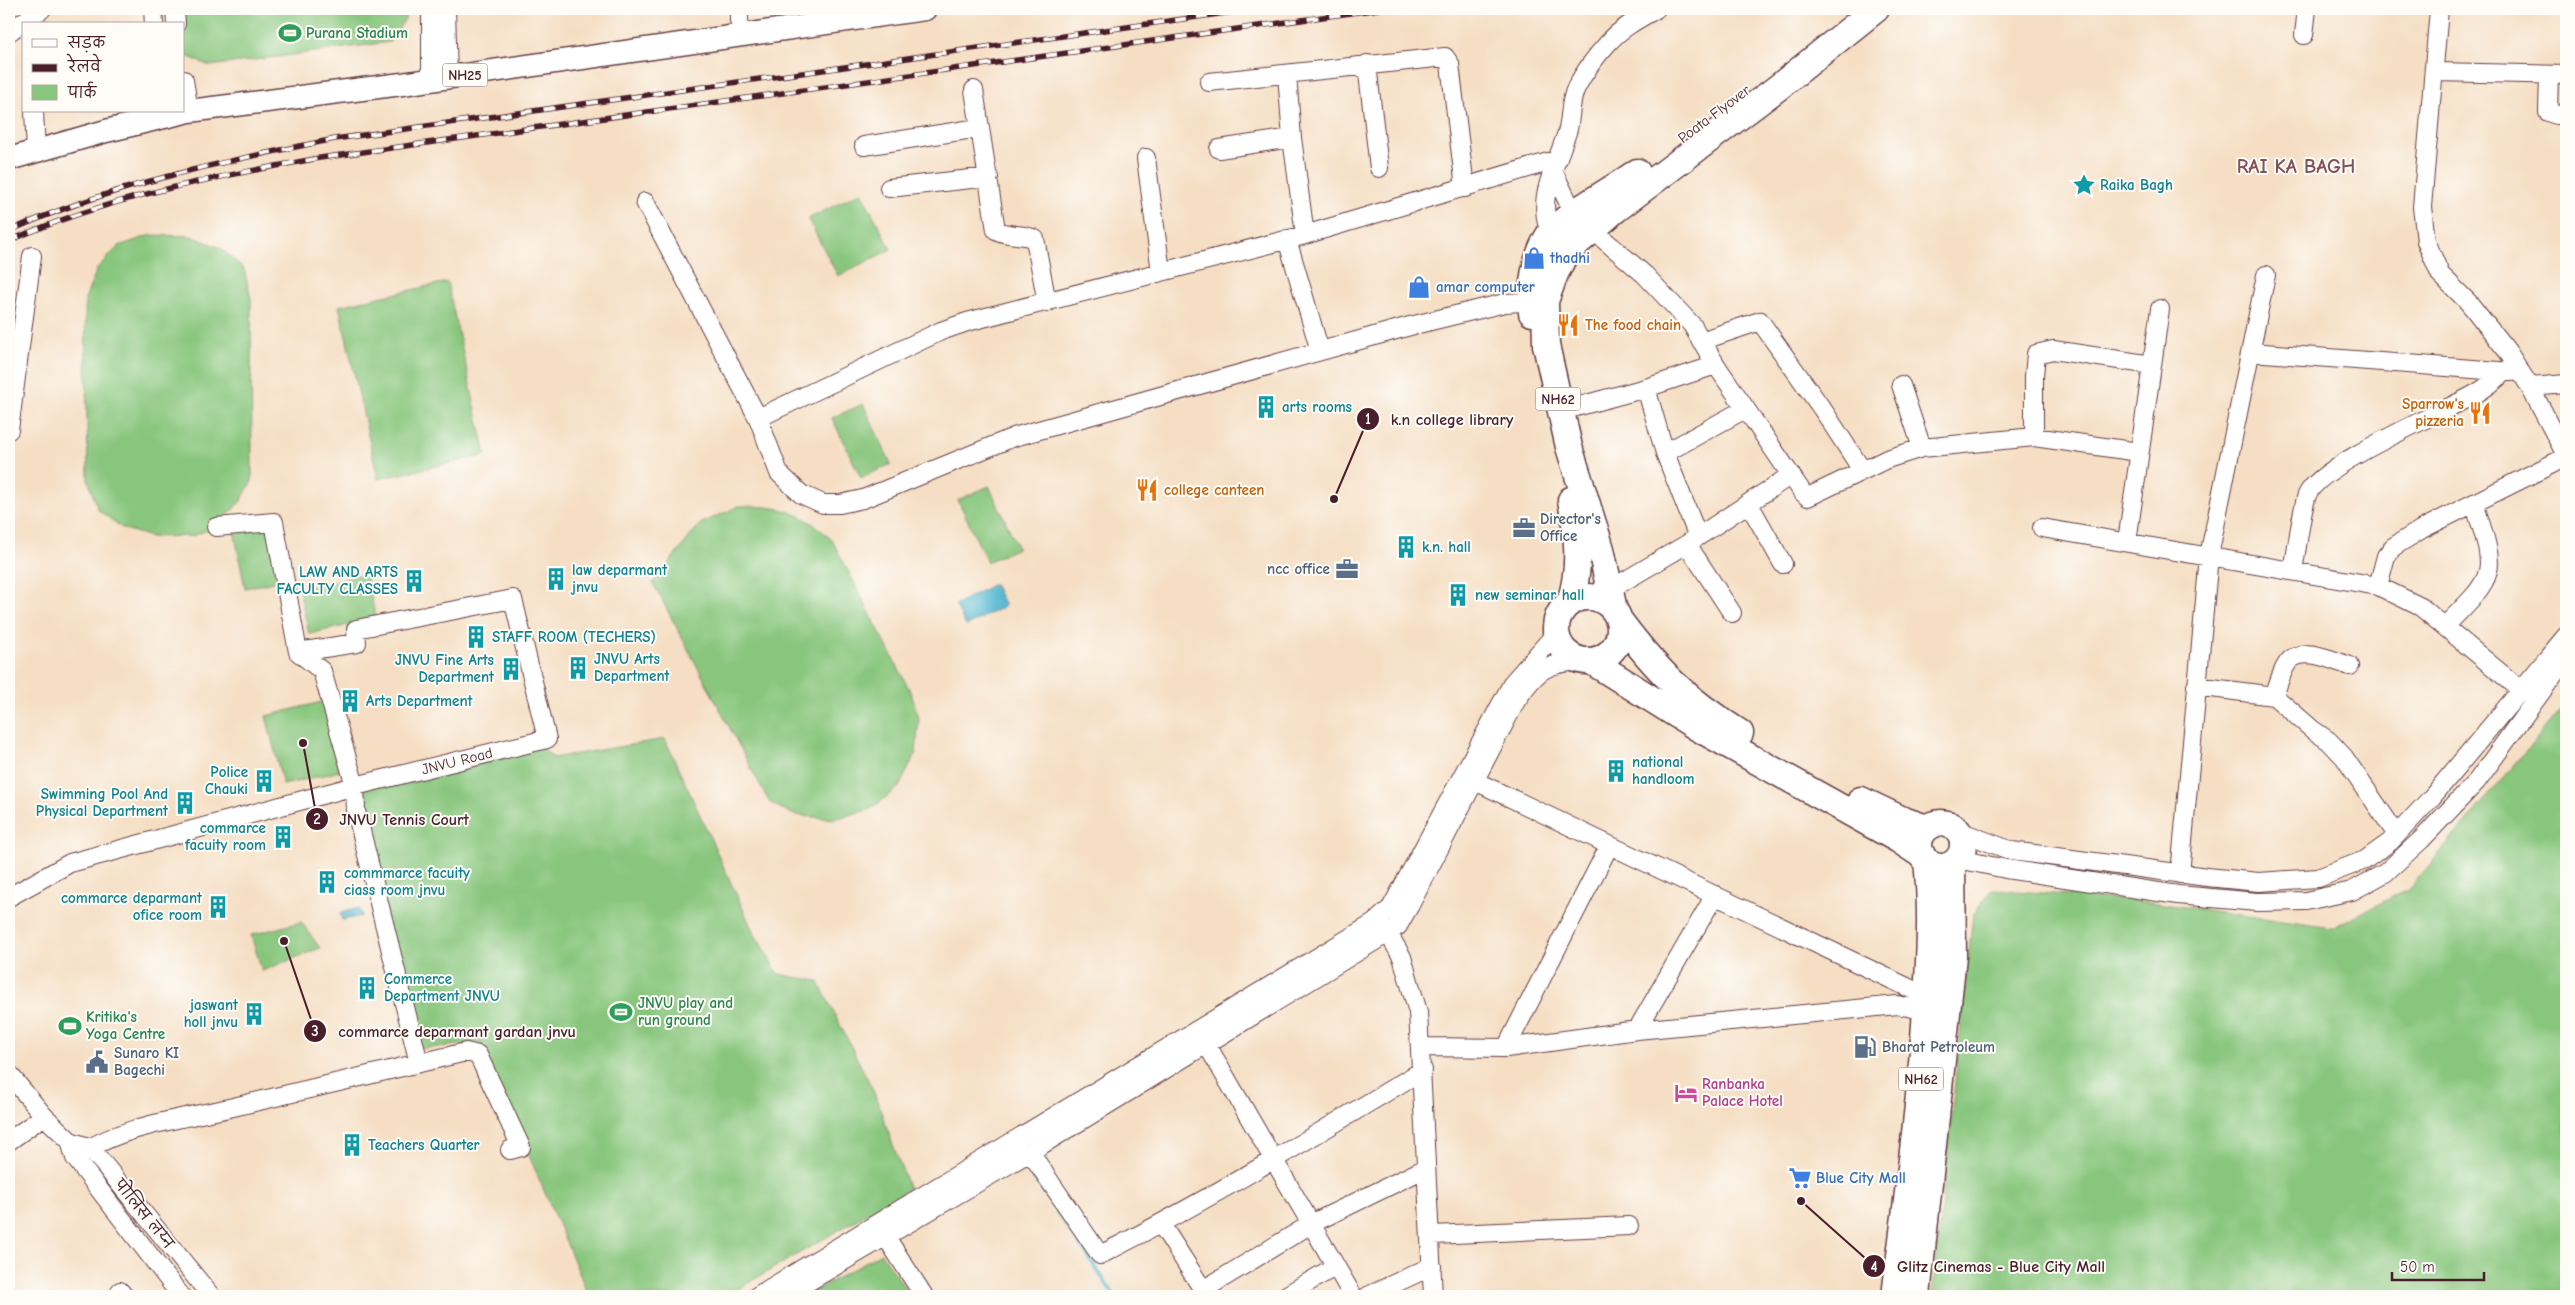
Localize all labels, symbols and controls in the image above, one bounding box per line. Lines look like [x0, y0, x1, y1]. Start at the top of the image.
sports icon: Purana Stadium [277, 20, 303, 46]
legend [22, 22, 185, 112]
place label: Purana Stadium [306, 24, 408, 42]
text: सड़क [67, 34, 106, 53]
text: रेलवे [66, 53, 102, 76]
road number: NH25 [442, 64, 488, 86]
text: पार्क [67, 81, 98, 102]
street label: Poata Flyover [1674, 81, 1754, 147]
district label: RAI KA BAGH [2237, 155, 2355, 178]
place icon: Raika Bagh [2071, 172, 2097, 198]
place label: Raika Bagh [2100, 176, 2173, 194]
shop icon: thadhi [1521, 245, 1547, 271]
place label: thadhi [1549, 249, 1590, 267]
shop icon: amar computer [1406, 274, 1432, 300]
place label: amar computer [1436, 278, 1535, 296]
restaurant icon: The food chain [1555, 312, 1581, 338]
place label: The food chain [1585, 316, 1681, 334]
road number: NH62 [1536, 388, 1580, 410]
building icon: arts rooms [1253, 394, 1279, 420]
place label: Sparrow's pizzeria [2402, 395, 2464, 430]
place label: arts rooms [1282, 398, 1352, 416]
restaurant icon: Sparrow's pizzeria [2467, 400, 2493, 426]
callout: k.n college library [1355, 404, 1523, 435]
text: 1 [1365, 410, 1371, 428]
text: k.n college library [1391, 411, 1514, 429]
restaurant icon: college canteen [1134, 477, 1160, 503]
place label: college canteen [1164, 481, 1264, 499]
place label: Director's Office [1540, 510, 1601, 545]
office icon: Director's Office [1511, 515, 1537, 541]
building icon: k.n. hall [1393, 534, 1419, 560]
place label: k.n. hall [1422, 538, 1471, 556]
office icon: ncc office [1334, 556, 1360, 582]
place label: ncc office [1267, 560, 1330, 578]
place label: law deparmant jnvu [570, 561, 668, 596]
place label: LAW AND ARTS FACULTY CLASSES [276, 563, 398, 598]
building icon: law deparmant jnvu [543, 566, 569, 592]
building icon: LAW AND ARTS FACULTY CLASSES [401, 568, 427, 594]
building icon: new seminar hall [1445, 582, 1471, 608]
place label: new seminar hall [1475, 586, 1584, 604]
building icon: STAFF ROOM (TECHERS) [463, 624, 489, 650]
place label: STAFF ROOM (TECHERS) [492, 628, 656, 646]
place label: JNVU Arts Department [594, 650, 671, 685]
place label: JNVU Fine Arts Department [395, 651, 495, 686]
building icon: JNVU Arts Department [565, 655, 591, 681]
building icon: JNVU Fine Arts Department [498, 656, 524, 682]
building icon: Arts Department [337, 688, 363, 714]
place label: Arts Department [366, 692, 474, 710]
street label: JNVU Road [420, 743, 494, 779]
place label: national handloom [1632, 753, 1695, 788]
building icon: national handloom [1603, 758, 1629, 784]
place label: Police Chauki [205, 763, 248, 798]
building icon: Police Chauki [251, 768, 277, 794]
place label: Swimming Pool And Physical Department [36, 785, 169, 820]
building icon: Swimming Pool And Physical Department [172, 790, 198, 816]
callout: JNVU Tennis Court [304, 804, 479, 835]
text: 2 [313, 810, 321, 828]
text: JNVU Tennis Court [339, 811, 470, 829]
place label: commarce facuity room [184, 819, 266, 854]
building icon: commarce facuity room [270, 824, 296, 850]
place label: commmarce facuity ciass room jnvu [344, 864, 470, 899]
building icon: commmarce facuity ciass room jnvu [314, 869, 340, 895]
place label: commarce deparmant ofice room [61, 889, 203, 924]
building icon: commarce deparmant ofice room [205, 894, 231, 920]
place label: Commerce Department JNVU [384, 970, 500, 1005]
building icon: Commerce Department JNVU [354, 975, 380, 1001]
place label: JNVU play and run ground [638, 994, 733, 1029]
place label: jaswant holl jnvu [184, 996, 239, 1031]
sports icon: JNVU play and run ground [608, 999, 634, 1025]
building icon: jaswant holl jnvu [241, 1001, 267, 1027]
place label: Kritika's Yoga Centre [86, 1008, 165, 1043]
sports icon: Kritika's Yoga Centre [57, 1013, 83, 1039]
callout: commarce deparmant gardan jnvu [303, 1016, 585, 1047]
text: 3 [311, 1022, 319, 1040]
text: commarce deparmant gardan jnvu [338, 1023, 576, 1041]
fuel station icon: Bharat Petroleum [1852, 1034, 1878, 1060]
place label: Bharat Petroleum [1882, 1038, 1995, 1056]
place label: Sunaro KI Bagechi [114, 1044, 179, 1079]
public building icon: Sunaro KI Bagechi [84, 1049, 110, 1075]
road number: NH62 [1898, 1068, 1944, 1090]
place label: Ranbanka Palace Hotel [1702, 1075, 1783, 1110]
hotel icon: Ranbanka Palace Hotel [1673, 1080, 1699, 1106]
building icon: Teachers Quarter [339, 1132, 365, 1158]
place label: Teachers Quarter [368, 1136, 480, 1154]
supermarket icon: Blue City Mall [1787, 1165, 1813, 1191]
place label: Blue City Mall [1816, 1169, 1906, 1187]
street label: पोलिस लय्न [110, 1173, 181, 1253]
scale bar [2392, 1250, 2485, 1282]
callout: Glitz Cinemas - Blue City Mall [1862, 1251, 2115, 1282]
text: 4 [1870, 1258, 1878, 1276]
text: Glitz Cinemas - Blue City Mall [1897, 1258, 2105, 1276]
text: 50 m [2400, 1258, 2435, 1276]

